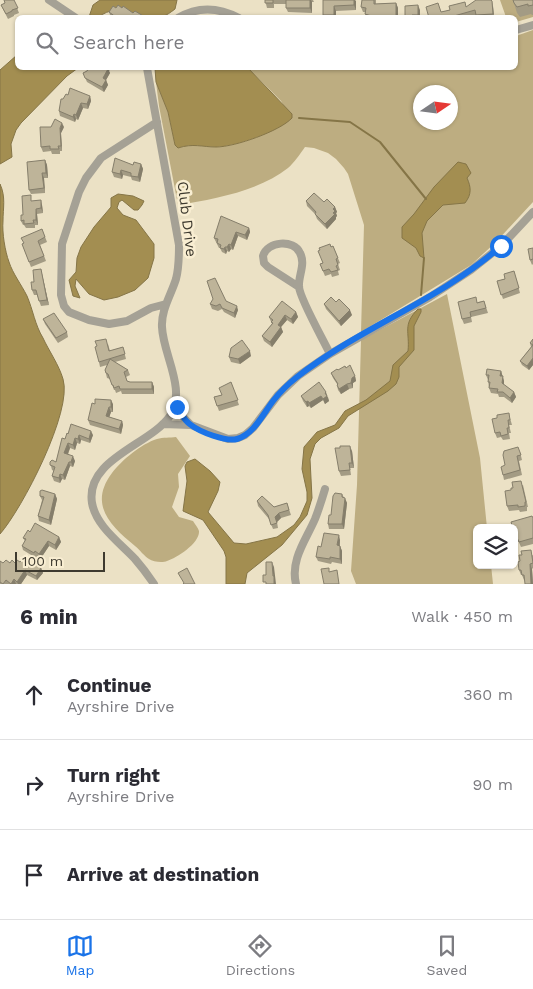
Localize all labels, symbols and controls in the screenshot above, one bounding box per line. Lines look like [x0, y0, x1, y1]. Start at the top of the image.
search box [15, 15, 518, 70]
icon: search [33, 29, 61, 57]
text: Search here [73, 31, 184, 54]
north arrow [413, 85, 458, 130]
street label: Club Drive [173, 180, 201, 258]
route start [490, 235, 513, 258]
route end [166, 396, 189, 419]
map controls [473, 524, 518, 569]
button: layers [473, 524, 518, 569]
scale bar [15, 549, 105, 572]
text: 100 m [22, 553, 63, 569]
text: 6 min [20, 604, 78, 629]
text: Walk · 450 m [411, 607, 513, 626]
text: Continue [67, 674, 151, 697]
icon: ahead [20, 681, 48, 709]
text: 360 m [463, 685, 513, 704]
text: Ayrshire Drive [67, 697, 175, 716]
text: Turn right [67, 764, 160, 787]
icon: right [20, 771, 48, 799]
text: 90 m [472, 775, 513, 794]
text: Ayrshire Drive [67, 787, 175, 806]
icon: arrive [20, 861, 48, 889]
text: Arrive at destination [67, 863, 259, 886]
tab: Map [66, 932, 94, 978]
tab: Directions [226, 932, 295, 978]
tab: Saved [427, 932, 467, 978]

